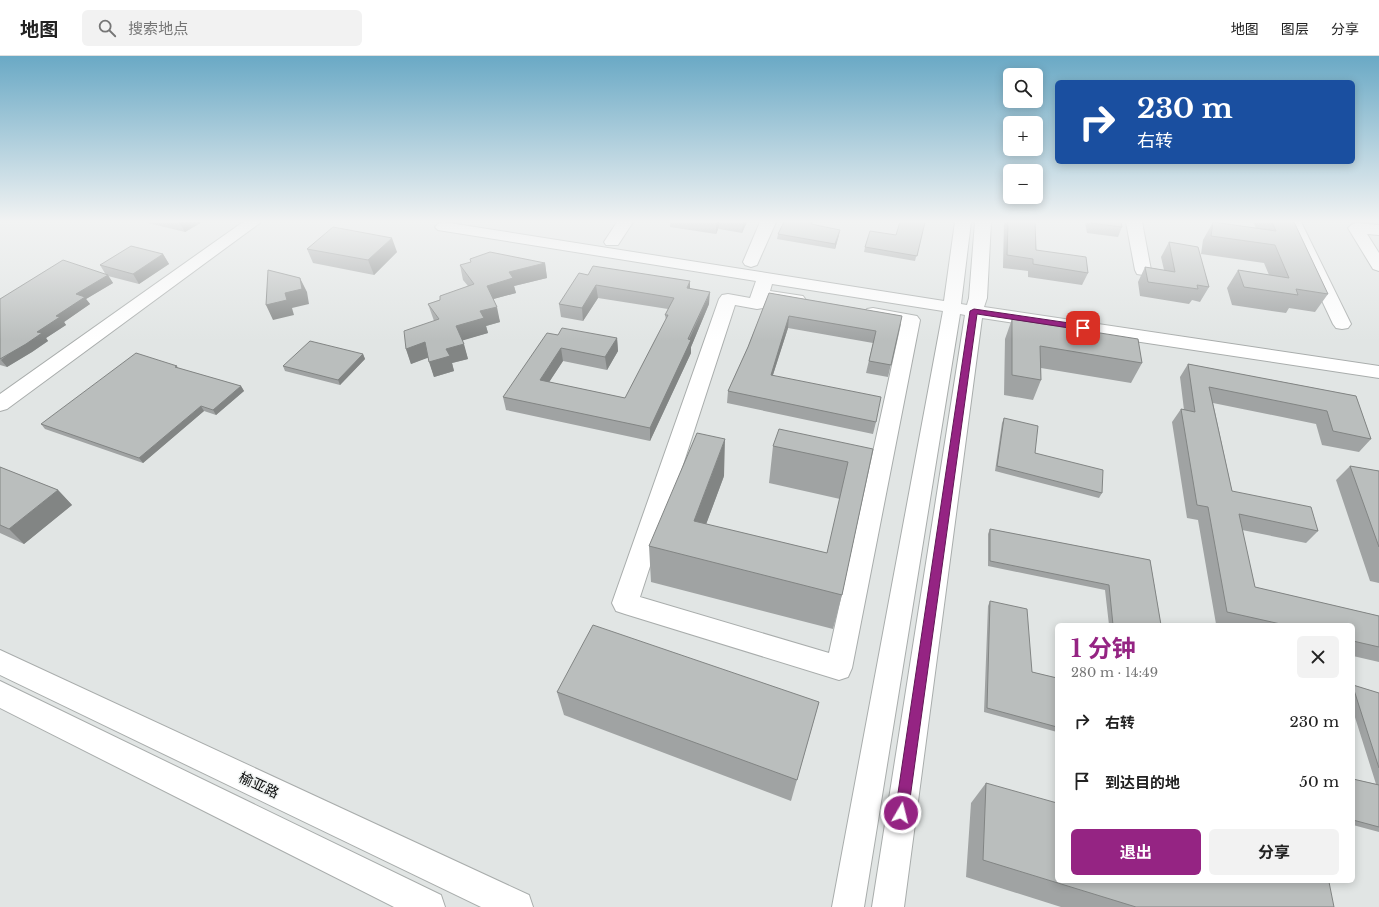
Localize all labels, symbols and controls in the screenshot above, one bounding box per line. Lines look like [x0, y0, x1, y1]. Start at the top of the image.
search box [82, 10, 362, 46]
icon: search [96, 17, 118, 39]
text: 地图 [20, 18, 58, 41]
text: 搜索地点 [128, 19, 188, 38]
text: 地图 [1231, 20, 1259, 38]
text: 图层 [1281, 20, 1309, 38]
text: 分享 [1331, 20, 1359, 38]
map controls [1003, 68, 1043, 204]
button: search [1003, 68, 1043, 108]
text: 230 m [1137, 91, 1233, 126]
icon: right [1071, 96, 1123, 148]
button: + [1003, 116, 1043, 156]
text: 右转 [1137, 130, 1173, 152]
button: − [1003, 164, 1043, 204]
pin [1066, 311, 1100, 345]
icon: arrive [1072, 317, 1094, 339]
text: 1 分钟 [1071, 634, 1136, 663]
button: close [1297, 636, 1339, 678]
text: 280 m · 14:49 [1071, 664, 1158, 681]
icon: right [1071, 710, 1093, 732]
text: 230 m [1289, 712, 1339, 731]
text: 右转 [1105, 713, 1135, 732]
street label: 榆亚路 [236, 768, 282, 802]
icon: arrive [1071, 770, 1093, 792]
text: 50 m [1299, 772, 1339, 791]
text: 到达目的地 [1105, 773, 1180, 792]
position arrow [880, 792, 922, 834]
button: 退出 [1071, 829, 1201, 875]
button: 分享 [1209, 829, 1339, 875]

